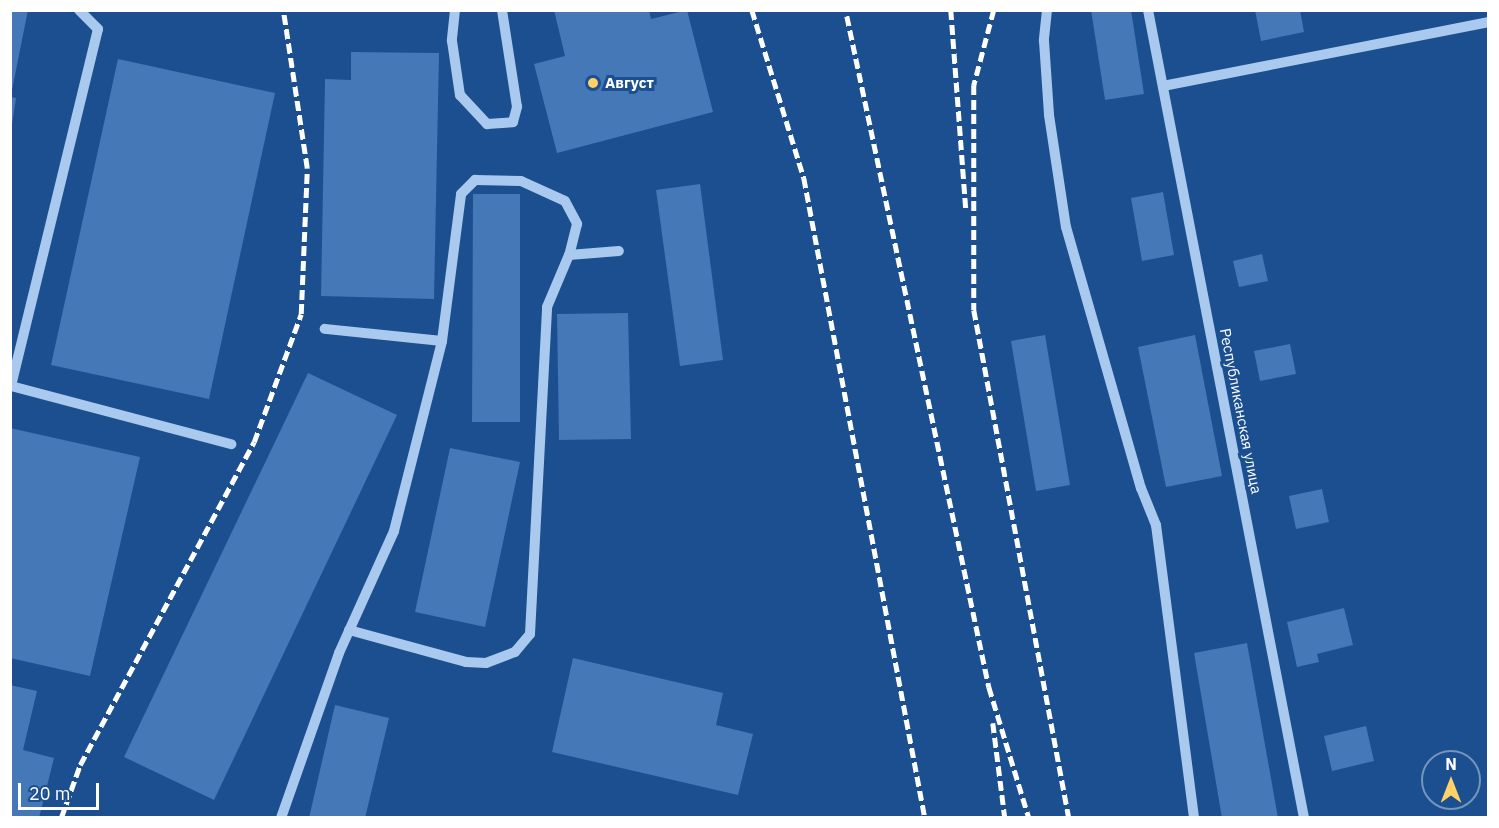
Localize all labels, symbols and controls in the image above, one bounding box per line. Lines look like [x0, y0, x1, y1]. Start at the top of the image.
place label: Август [605, 74, 654, 92]
marker: Август [586, 76, 600, 90]
street label: Республиканская улица [1216, 327, 1266, 495]
north arrow [1421, 750, 1481, 810]
text: N [1445, 754, 1457, 774]
scale bar [21, 771, 102, 809]
text: 20 m [29, 782, 71, 805]

